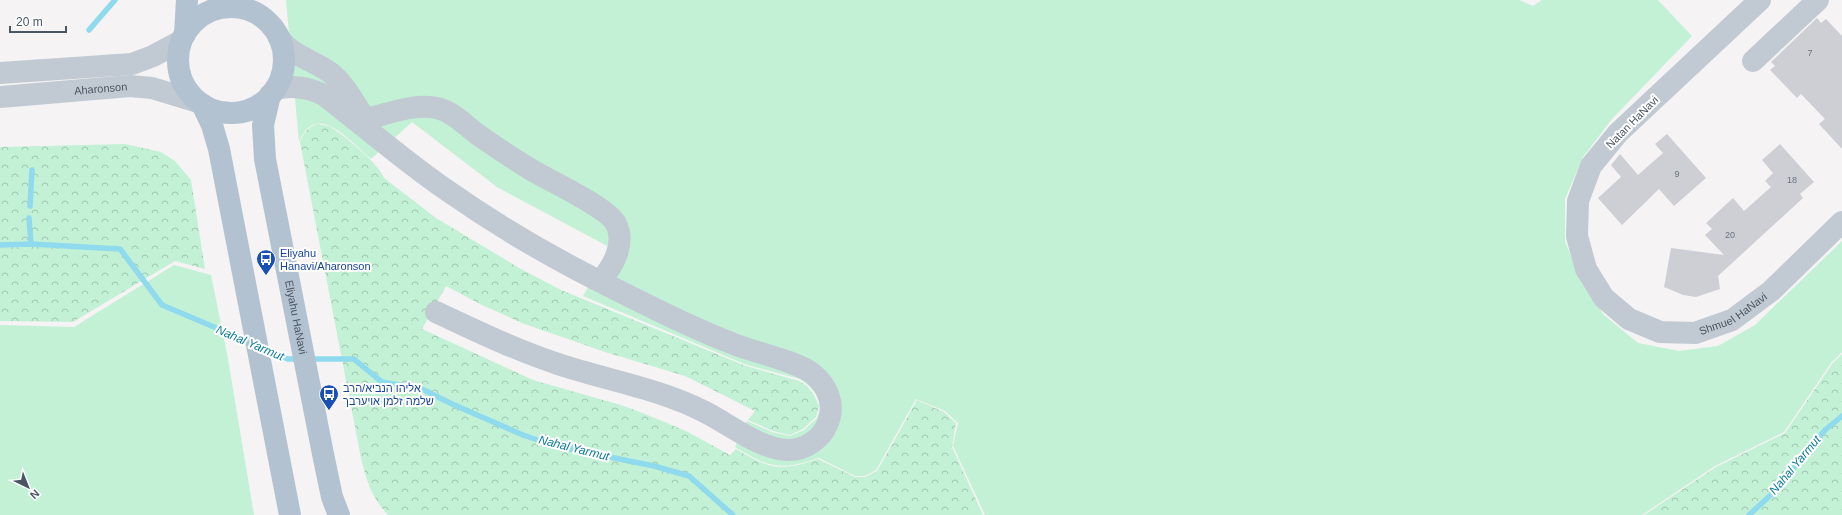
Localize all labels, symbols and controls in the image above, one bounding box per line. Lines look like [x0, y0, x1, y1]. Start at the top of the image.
scale bar [10, 8, 66, 34]
text: 20 m [16, 15, 43, 29]
house number: 7 [1807, 48, 1813, 58]
street label: Aharonson [74, 80, 128, 97]
street label: Natan HaNavi [1604, 94, 1660, 150]
house number: 9 [1674, 169, 1680, 179]
house number: 18 [1787, 175, 1797, 185]
house number: 20 [1725, 230, 1735, 240]
place label: Eliyahu Hanavi/Aharonson [280, 247, 371, 272]
bus stop icon: Eliyahu Hanavi/Aharonson [255, 248, 277, 276]
street label: Eliyahu HaNavi [283, 279, 309, 355]
street label: Shmuel HaNavi [1697, 290, 1769, 337]
water label: Nahal Yarmut [214, 322, 287, 364]
place label: אליהו הנביא/הרב שלמה זלמן אויערבך [343, 382, 434, 407]
bus stop icon: אליהו הנביא/הרב שלמה זלמן אויערבך [318, 383, 340, 411]
water label: Nahal Yarmut [537, 432, 611, 464]
water label: Nahal Yarmut [1766, 432, 1824, 497]
north arrow [8, 467, 48, 507]
text: N [28, 487, 42, 501]

